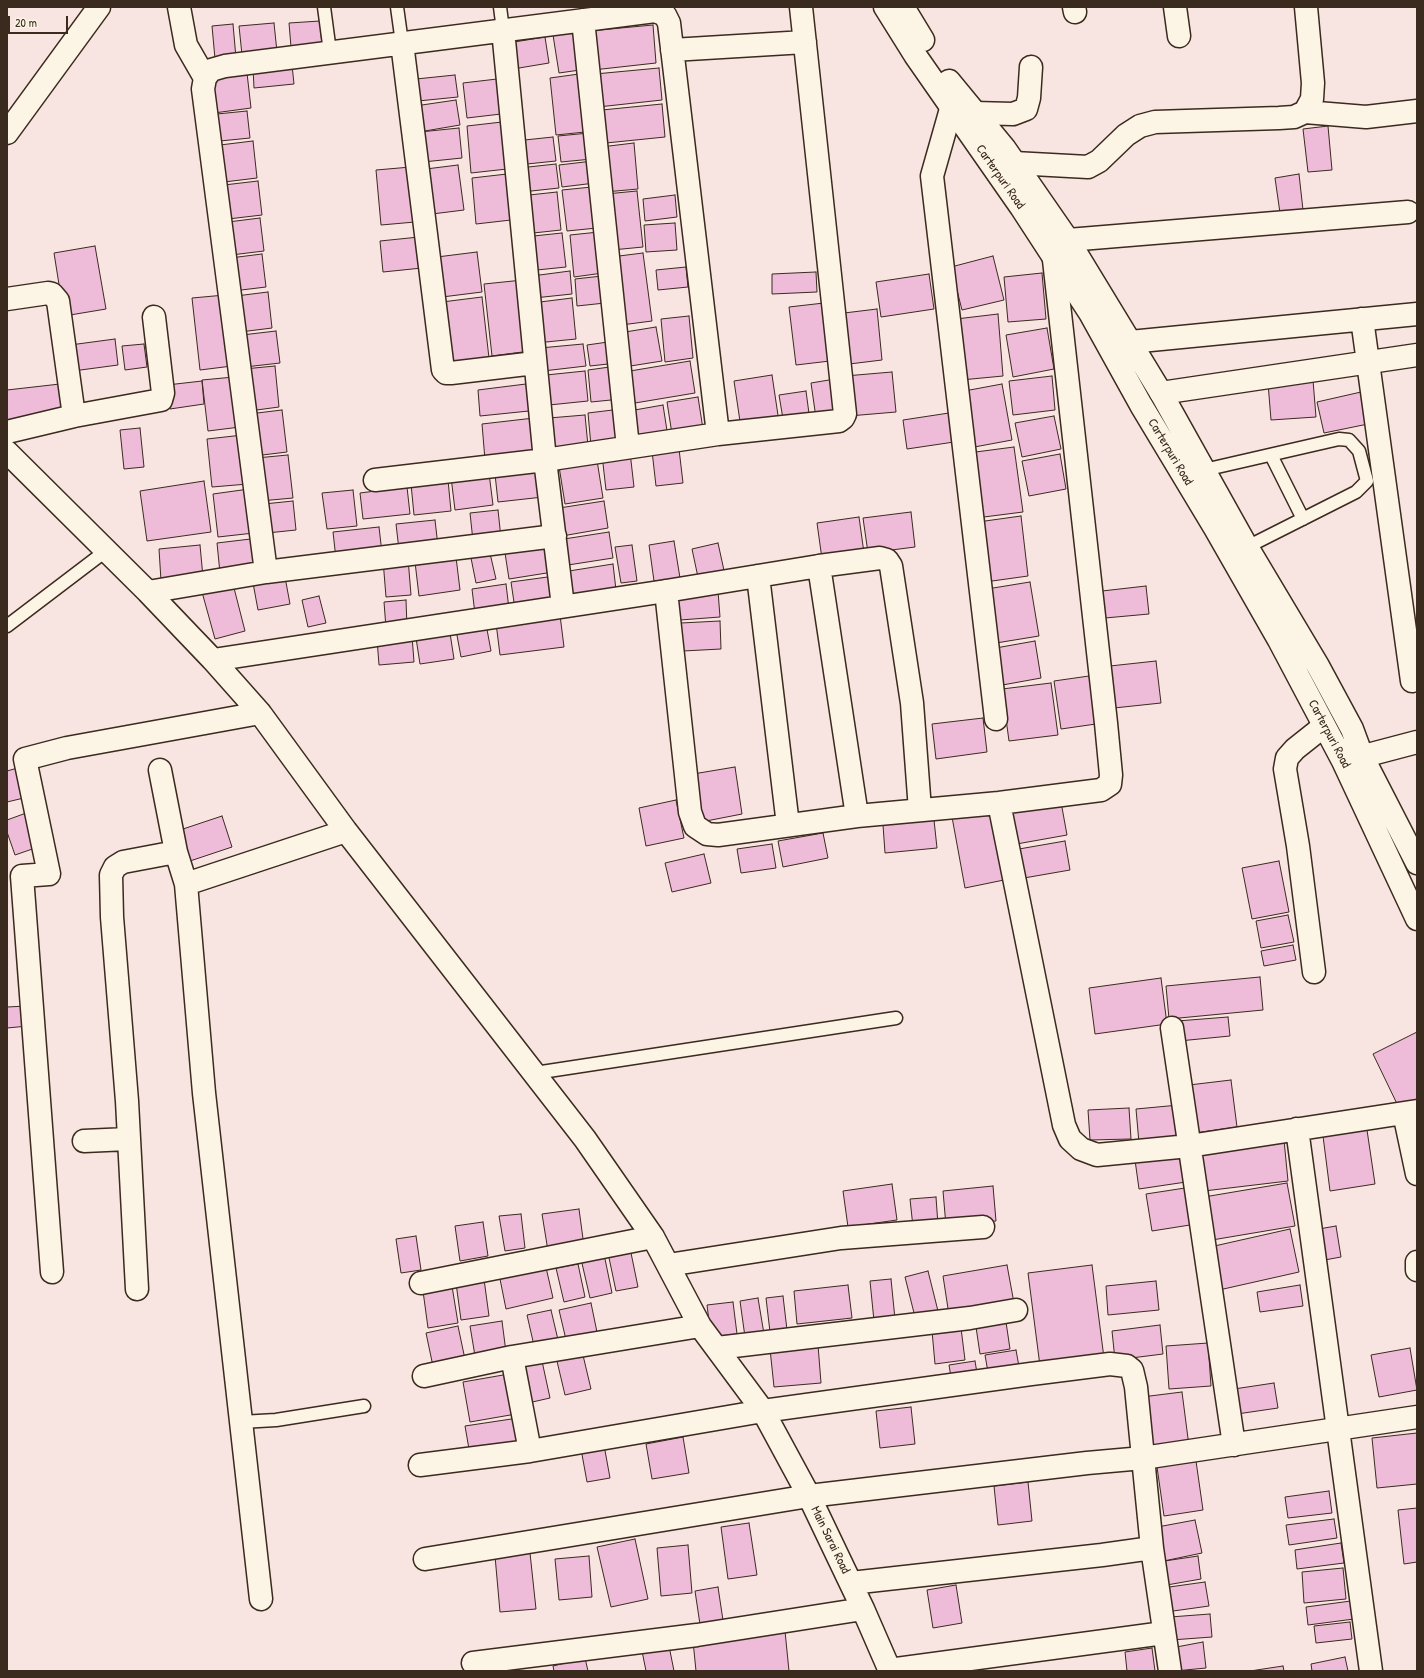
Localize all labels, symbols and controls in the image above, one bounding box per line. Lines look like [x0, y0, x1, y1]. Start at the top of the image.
scale bar [10, 8, 70, 34]
text: 20 m [15, 14, 37, 31]
street label: Carterpuri Road [972, 142, 1028, 212]
street label: Carterpuri Road [1144, 416, 1196, 488]
street label: Carterpuri Road [1305, 697, 1353, 771]
street label: Main Sarai Road [807, 1504, 853, 1576]

